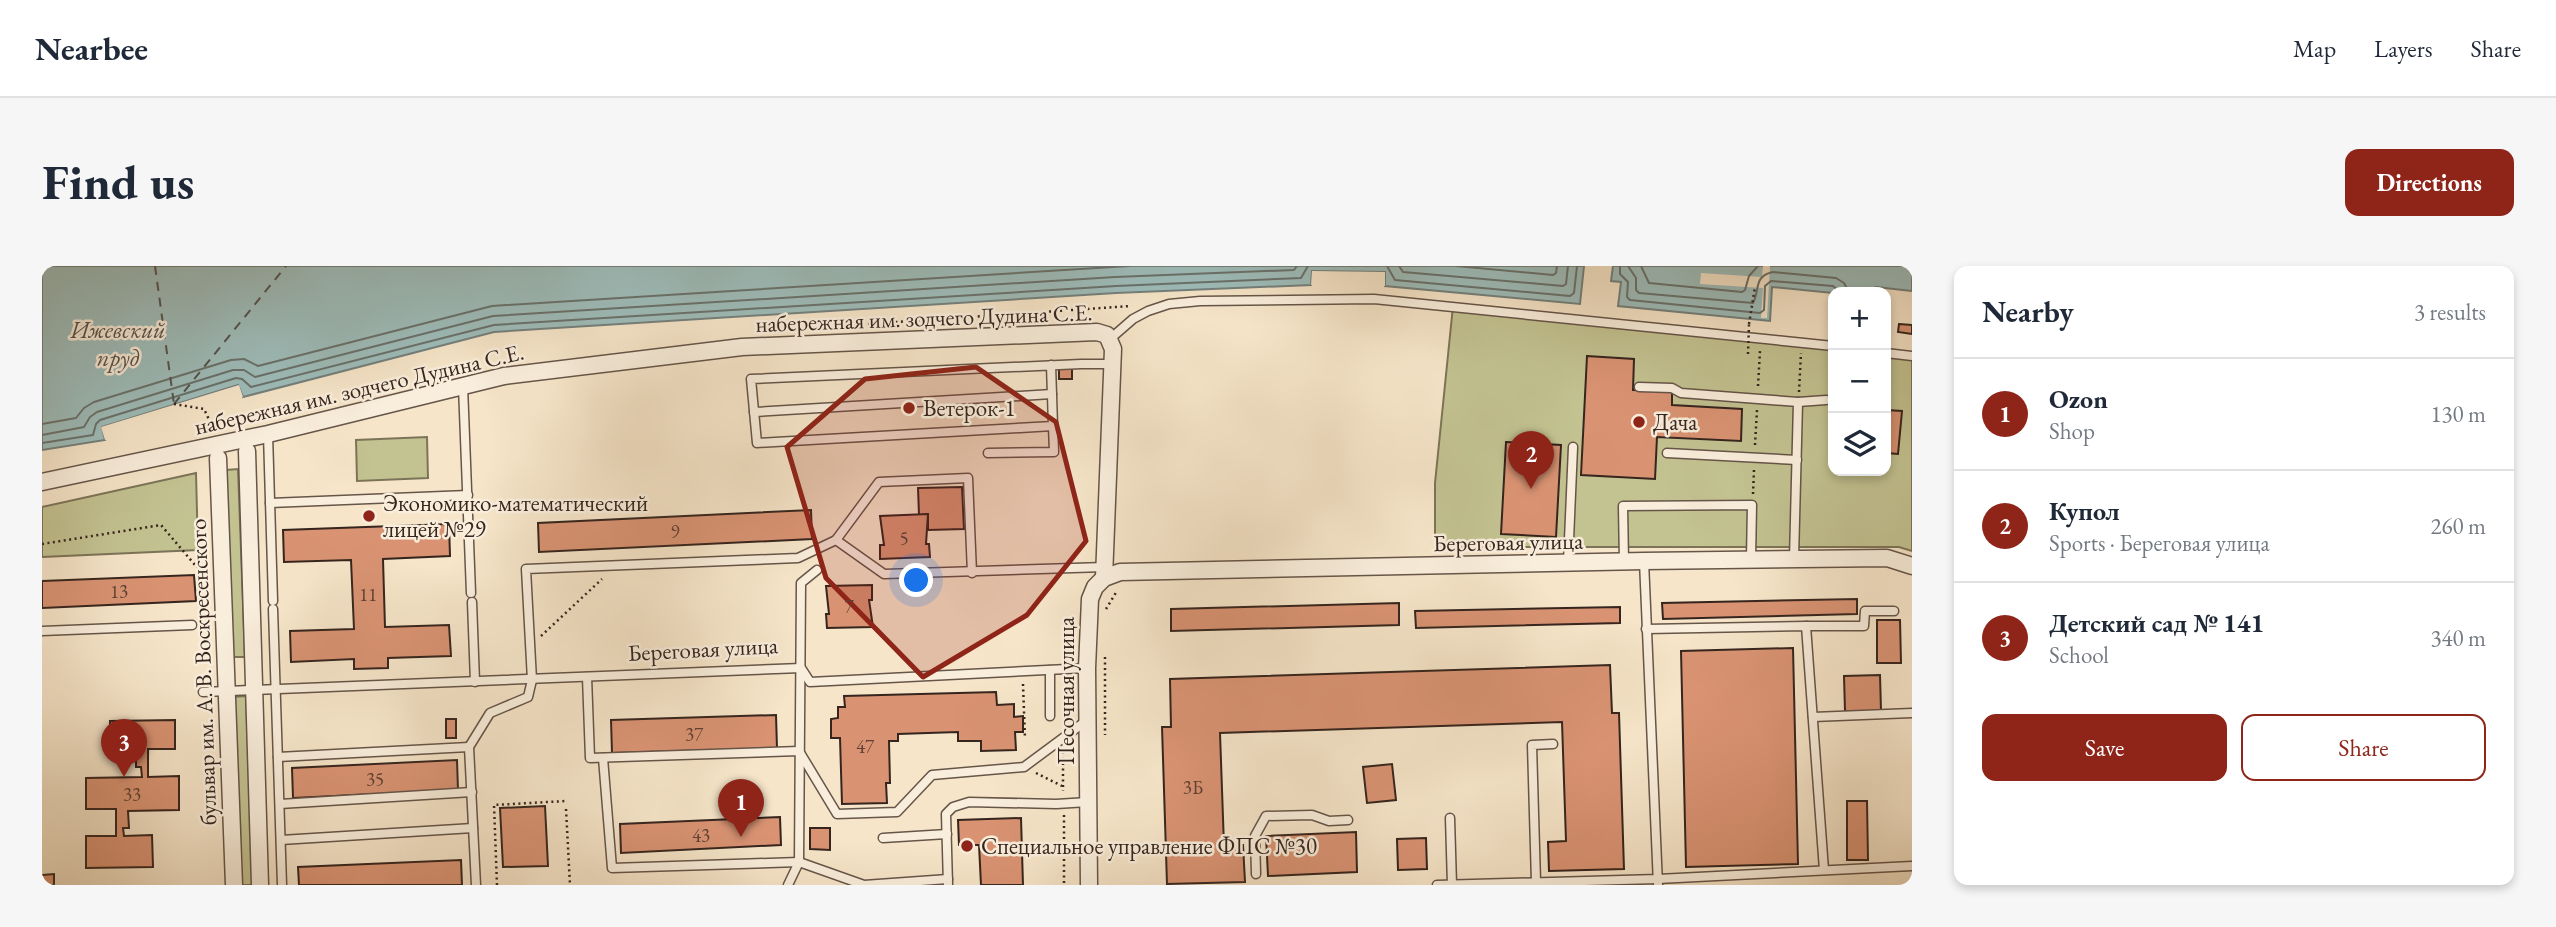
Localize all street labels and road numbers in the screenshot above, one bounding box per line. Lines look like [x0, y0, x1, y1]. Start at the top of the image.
street label: набережная им. зодчего Дудина С.Е. [755, 297, 1093, 339]
street label: набережная им. зодчего Дудина С.Е. [191, 336, 527, 442]
street label: бульвар им. А. В. Воскресенского [183, 518, 223, 826]
street label: Береговая улица [1433, 526, 1584, 558]
street label: Песочная улица [1051, 616, 1081, 765]
street label: Береговая улица [627, 630, 780, 668]

